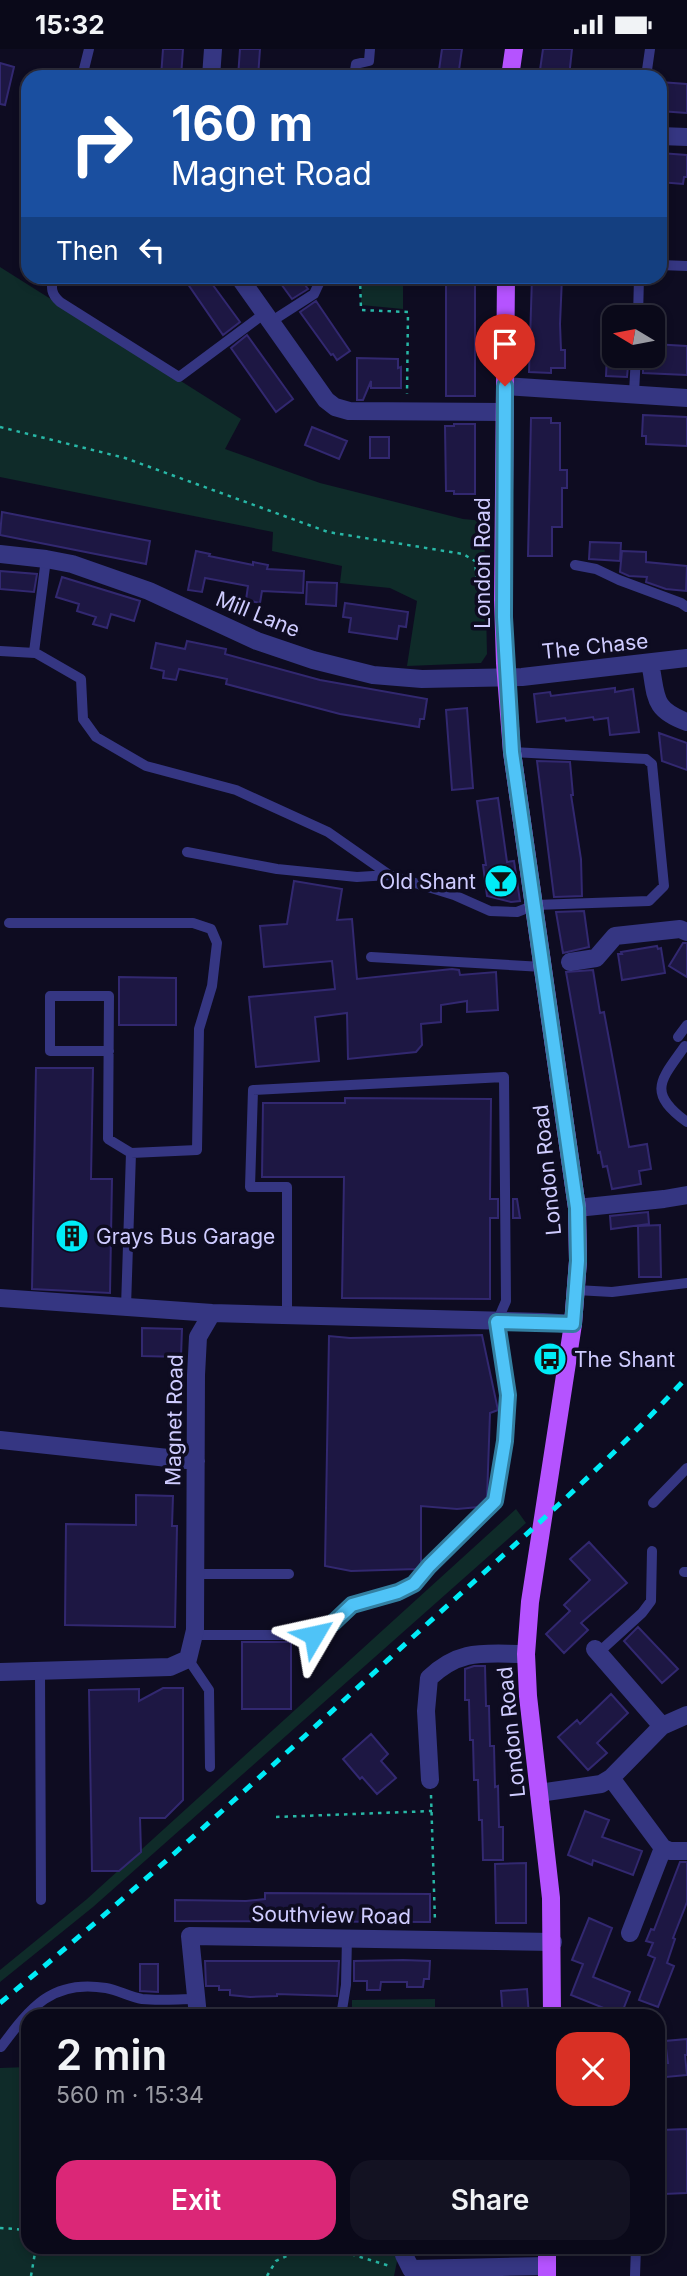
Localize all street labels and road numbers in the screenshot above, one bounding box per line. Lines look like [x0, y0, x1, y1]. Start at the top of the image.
street label: London Road [470, 497, 495, 629]
street label: Mill Lane [212, 586, 304, 642]
street label: The Chase [540, 628, 650, 664]
street label: London Road [528, 1103, 566, 1237]
street label: Magnet Road [160, 1354, 188, 1486]
street label: London Road [492, 1665, 530, 1799]
street label: Southview Road [251, 1901, 411, 1929]

